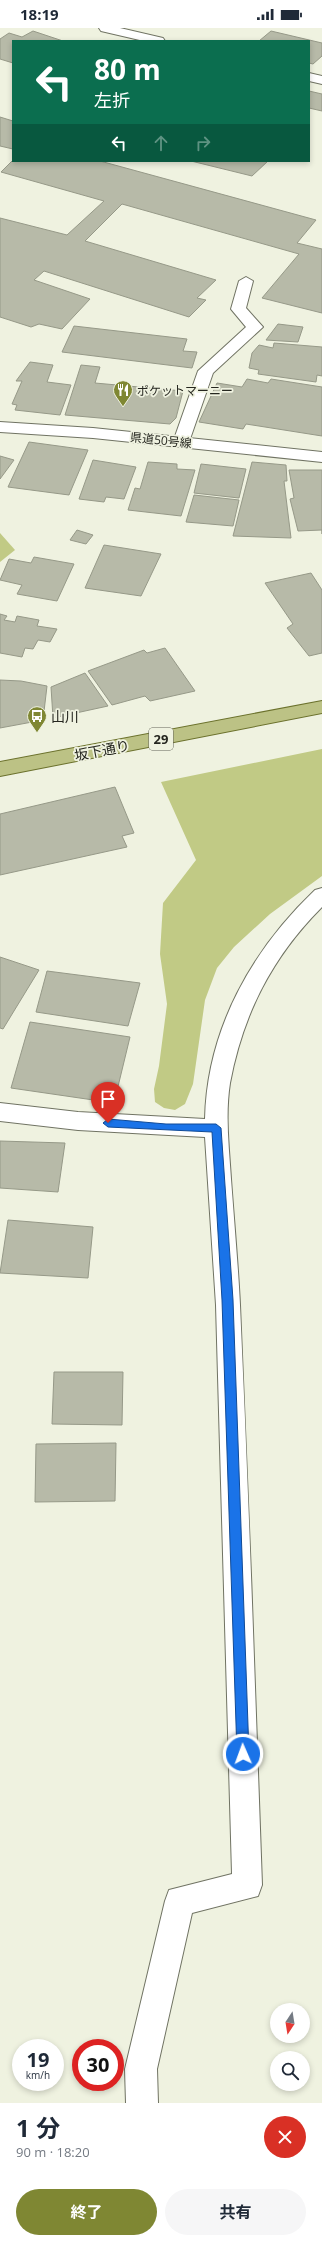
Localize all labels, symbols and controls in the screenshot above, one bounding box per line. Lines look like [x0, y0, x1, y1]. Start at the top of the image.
text: 18:19 [20, 4, 59, 24]
text: 80 m [94, 50, 161, 88]
icon: left [28, 56, 80, 108]
text: 左折 [94, 88, 130, 112]
icon: left [108, 132, 130, 154]
icon: ahead [150, 132, 172, 154]
icon: right [192, 132, 214, 154]
restaurant icon: ポケットマーニー [112, 379, 134, 407]
place label: ポケットマーニー [137, 382, 233, 399]
street label: 県道50号線 [129, 428, 193, 452]
bus stop icon: 山川 [26, 705, 48, 733]
place label: 山川 [51, 707, 79, 726]
road number: 29 [149, 728, 173, 750]
street label: 坂下通り [73, 735, 131, 765]
pin [91, 1082, 125, 1123]
icon: arrive [97, 1088, 119, 1110]
position arrow [222, 1733, 264, 1775]
north arrow [270, 2003, 310, 2043]
map controls [270, 2003, 310, 2091]
speed limit sign: 30 [72, 2039, 124, 2091]
text: 19 [27, 2046, 49, 2073]
button: search [270, 2051, 310, 2091]
text: km/h [26, 2068, 50, 2082]
text: 1 分 [16, 2111, 60, 2144]
button: close [264, 2116, 306, 2158]
text: 90 m · 18:20 [16, 2143, 90, 2161]
button: 終了 [16, 2189, 157, 2235]
button: 共有 [165, 2189, 306, 2235]

